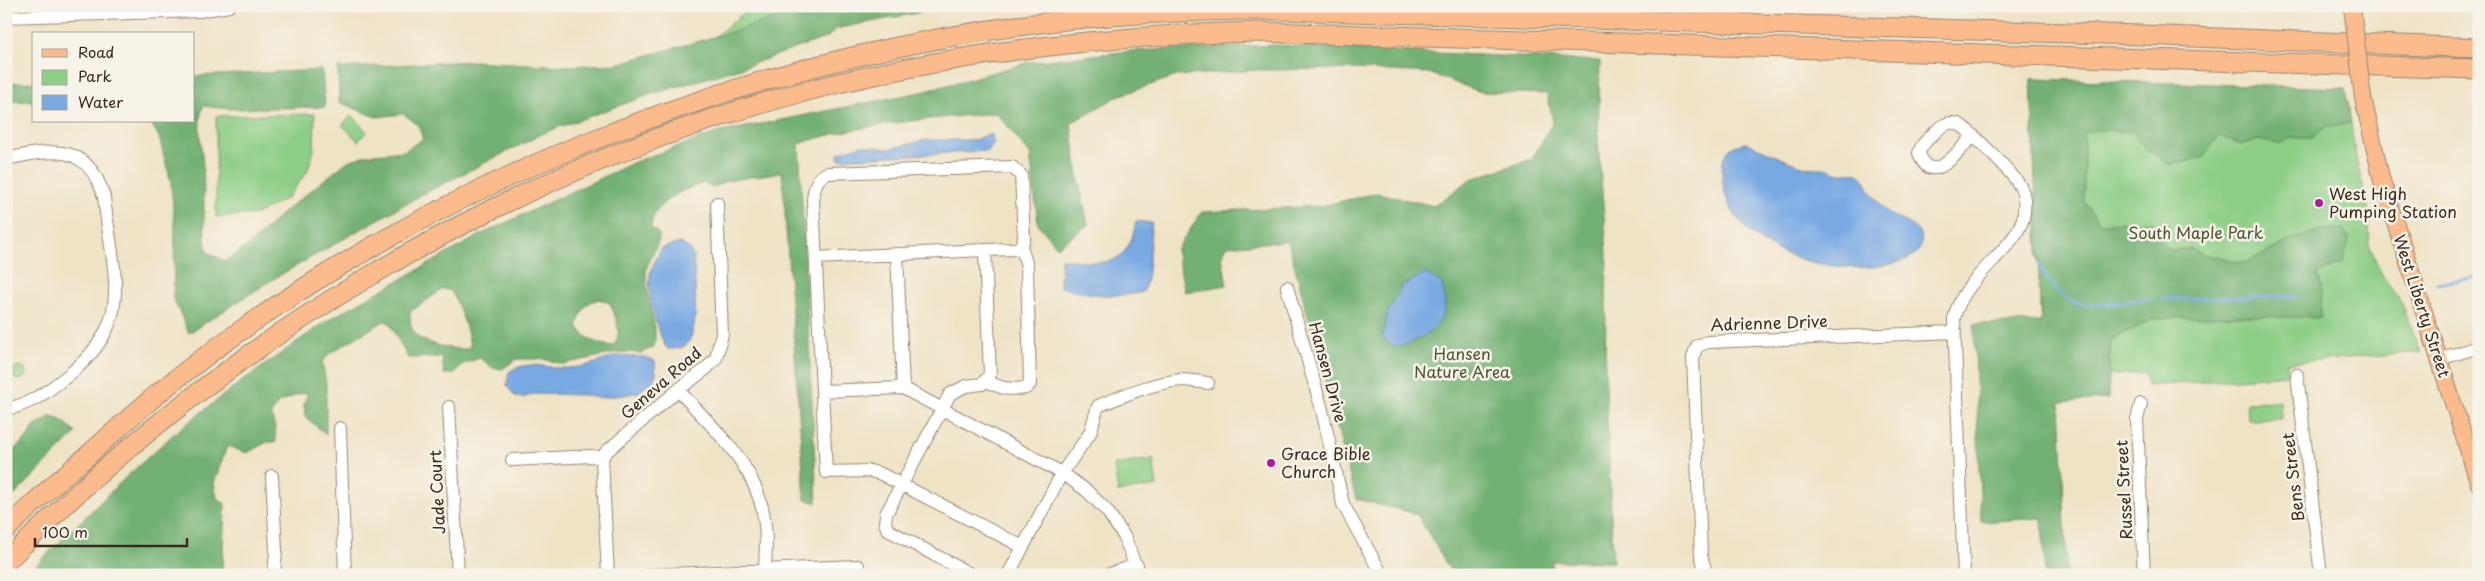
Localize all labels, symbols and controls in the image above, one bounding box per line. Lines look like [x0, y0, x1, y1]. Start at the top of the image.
legend [32, 32, 195, 122]
text: Road [78, 40, 114, 63]
text: Park [78, 64, 112, 87]
text: Water [78, 90, 123, 113]
place label: West High Pumping Station [2329, 181, 2457, 223]
marker: West High Pumping Station [2313, 197, 2325, 209]
park label: South Maple Park [2129, 220, 2264, 244]
street label: West Liberty Street [2389, 231, 2457, 381]
street label: Adrienne Drive [1710, 308, 1828, 336]
street label: Hansen Drive [1304, 319, 1354, 425]
street label: Geneva Road [615, 340, 706, 424]
park label: Hansen Nature Area [1414, 341, 1510, 383]
street label: Bens Street [2275, 431, 2309, 523]
street label: Russel Street [2108, 439, 2138, 541]
place label: Grace Bible Church [1281, 441, 1371, 483]
street label: Jade Court [422, 449, 450, 535]
marker: Grace Bible Church [1265, 457, 1277, 469]
scale bar [35, 516, 188, 548]
text: 100 m [42, 520, 88, 543]

